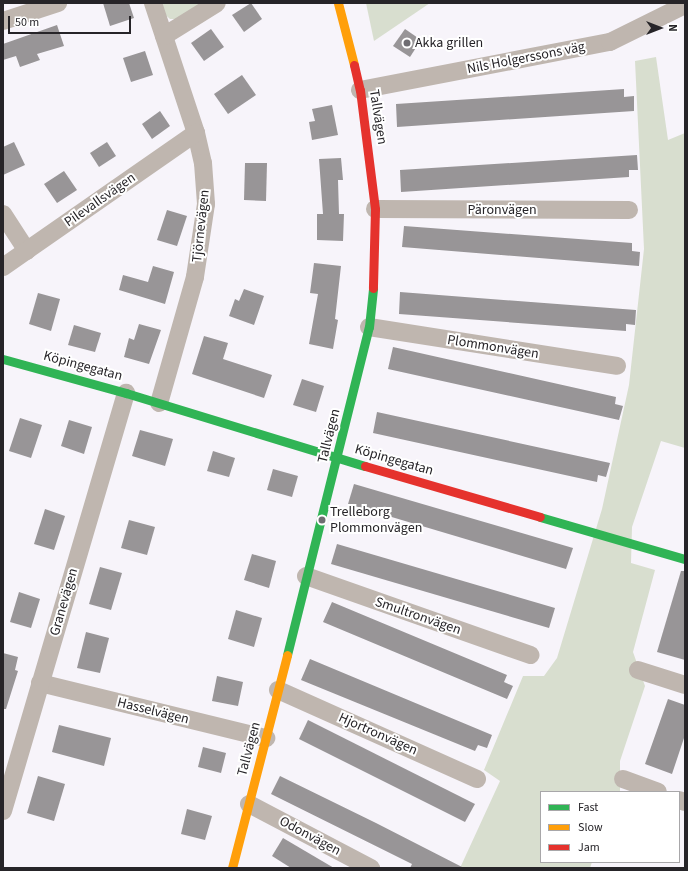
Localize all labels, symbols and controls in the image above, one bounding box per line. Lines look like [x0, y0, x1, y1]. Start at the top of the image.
scale bar [10, 8, 133, 34]
north arrow [640, 8, 680, 48]
text: 50 m [15, 14, 39, 31]
text: N [665, 24, 680, 32]
place label: Akka grillen [415, 35, 483, 51]
marker: Akka grillen [402, 38, 412, 48]
street label: Nils Holgerssons väg [466, 38, 586, 78]
street label: Tallvägen [365, 88, 391, 146]
street label: Pilevallsvägen [61, 169, 139, 231]
street label: Tjörnevägen [189, 189, 213, 263]
street label: Päronvägen [467, 202, 537, 218]
street label: Plommonvägen [446, 331, 540, 363]
street label: Köpingegatan [42, 347, 124, 385]
street label: Tallvägen [314, 407, 344, 465]
street label: Köpingegatan [353, 441, 435, 479]
place label: Trelleborg Plommonvägen [330, 504, 422, 536]
marker: Trelleborg Plommonvägen [317, 515, 327, 525]
street label: Granevägen [46, 566, 82, 638]
street label: Smultronvägen [373, 593, 463, 639]
street label: Hasselvägen [115, 694, 191, 728]
street label: Hjortronvägen [336, 709, 420, 759]
street label: Tallvägen [234, 720, 264, 778]
legend [540, 791, 680, 863]
text: Fast [578, 799, 598, 816]
street label: Odonvägen [276, 813, 344, 859]
text: Slow [578, 819, 603, 836]
text: Jam [578, 839, 600, 856]

